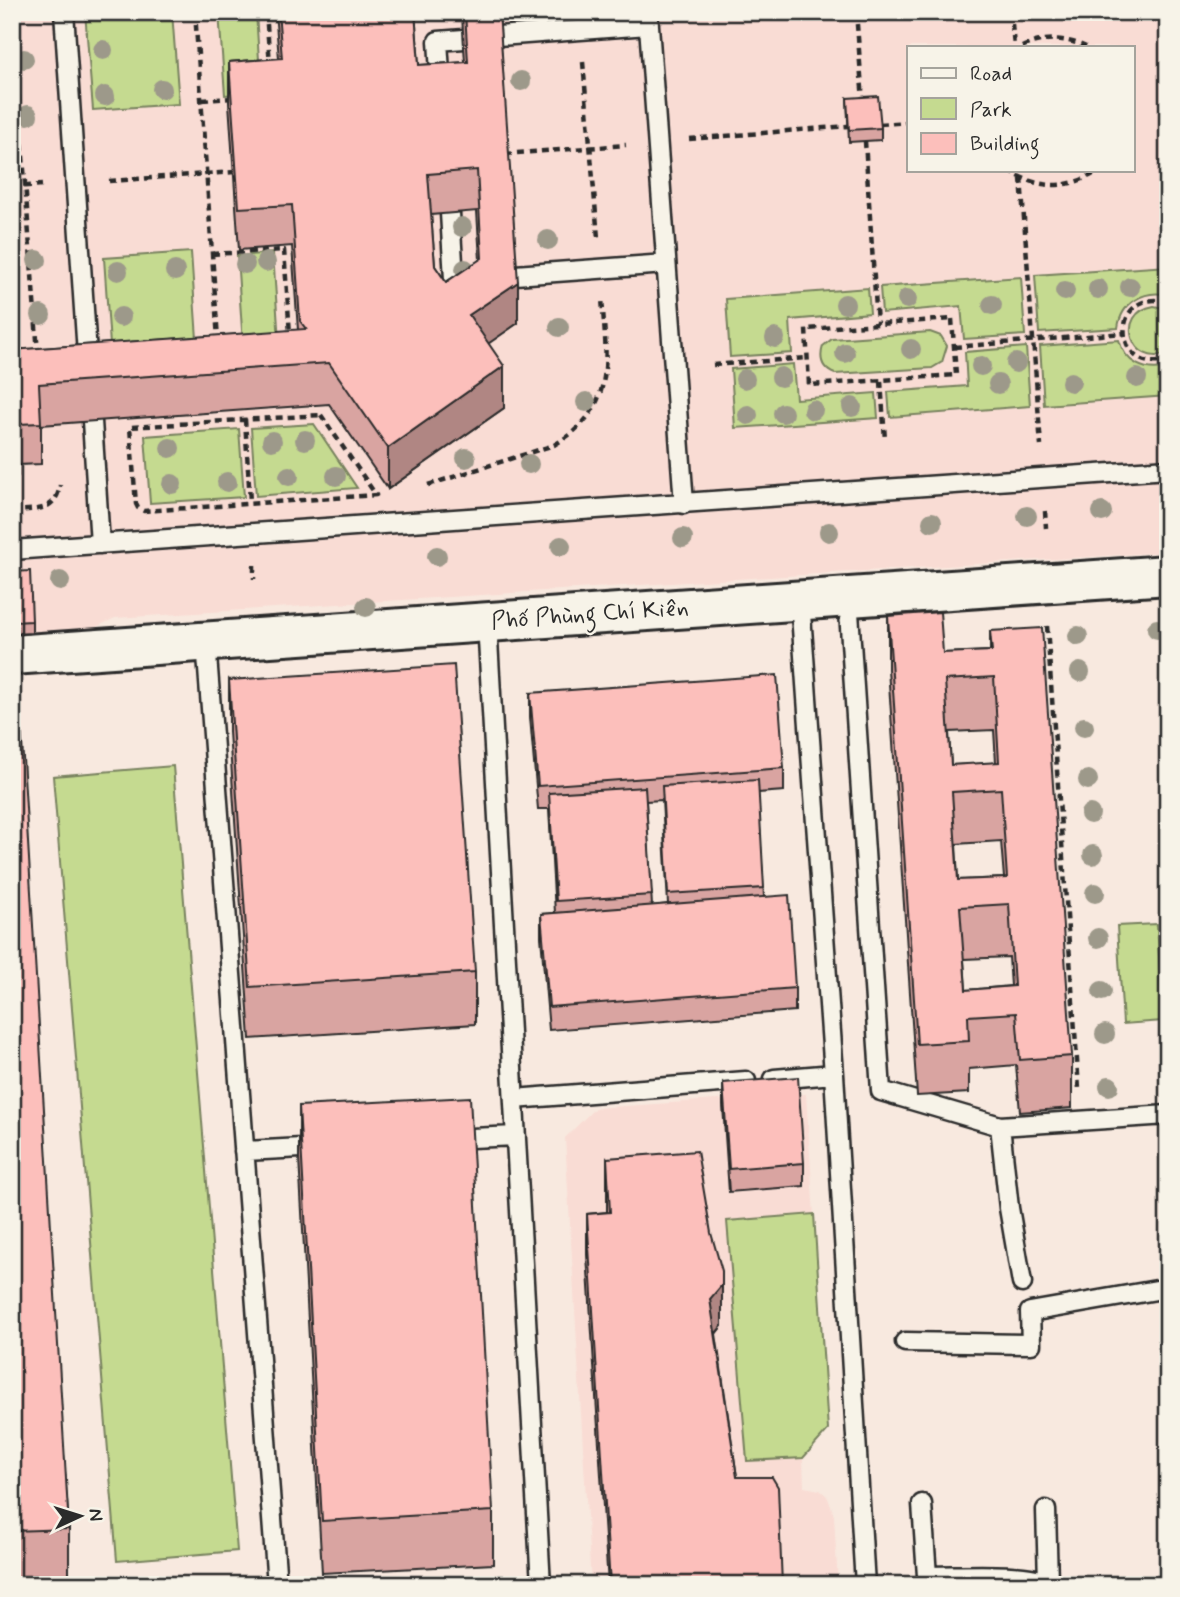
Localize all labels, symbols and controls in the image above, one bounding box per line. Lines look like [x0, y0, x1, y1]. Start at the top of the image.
legend [907, 46, 1134, 172]
text: Road [970, 60, 1012, 88]
text: Park [970, 96, 1012, 124]
text: Building [970, 130, 1040, 160]
street label: Phố Phùng Chí Kiên [490, 593, 690, 640]
north arrow [46, 1482, 116, 1552]
text: N [83, 1508, 108, 1522]

